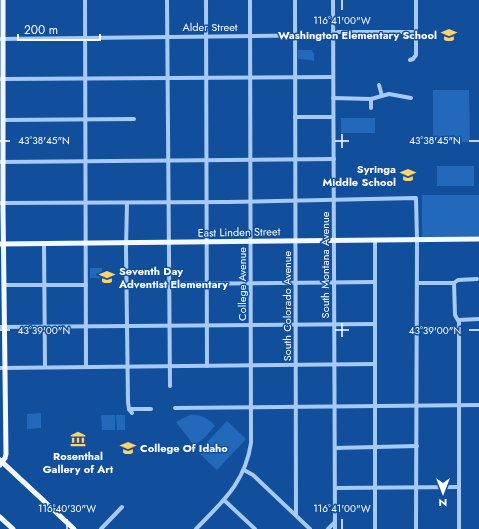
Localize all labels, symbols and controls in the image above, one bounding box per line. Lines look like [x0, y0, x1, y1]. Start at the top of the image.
text: 116°41'00"W [313, 13, 371, 28]
scale bar [18, 16, 100, 42]
street label: Alder Street [182, 19, 238, 35]
text: 200 m [24, 21, 58, 39]
school or university icon: Washington Elementary School [440, 26, 458, 44]
place label: Washington Elementary School [278, 27, 437, 43]
text: 43°38'45"N [18, 133, 70, 148]
text: 43°38'45"N [409, 133, 461, 148]
place label: Syringa Middle School [322, 161, 396, 190]
school or university icon: Syringa Middle School [399, 166, 417, 184]
street label: South Montana Avenue [317, 211, 333, 318]
street label: East Linden Street [198, 223, 281, 241]
street label: College Avenue [234, 247, 250, 321]
street label: South Colorado Avenue [279, 250, 295, 361]
place label: Seventh Day Adventist Elementary [118, 263, 228, 292]
school or university icon: Seventh Day Adventist Elementary [98, 268, 116, 286]
text: 43°39'00"N [18, 323, 70, 338]
text: 43°39'00"N [409, 323, 461, 338]
museum icon: Rosenthal Gallery of Art [69, 430, 87, 448]
school or university icon: College Of Idaho [119, 439, 137, 457]
place label: College Of Idaho [140, 440, 228, 456]
place label: Rosenthal Gallery of Art [43, 448, 114, 477]
north arrow [423, 473, 463, 513]
text: N [439, 495, 447, 511]
text: 116°40'30"W [38, 501, 96, 516]
text: 116°41'00"W [313, 501, 371, 516]

